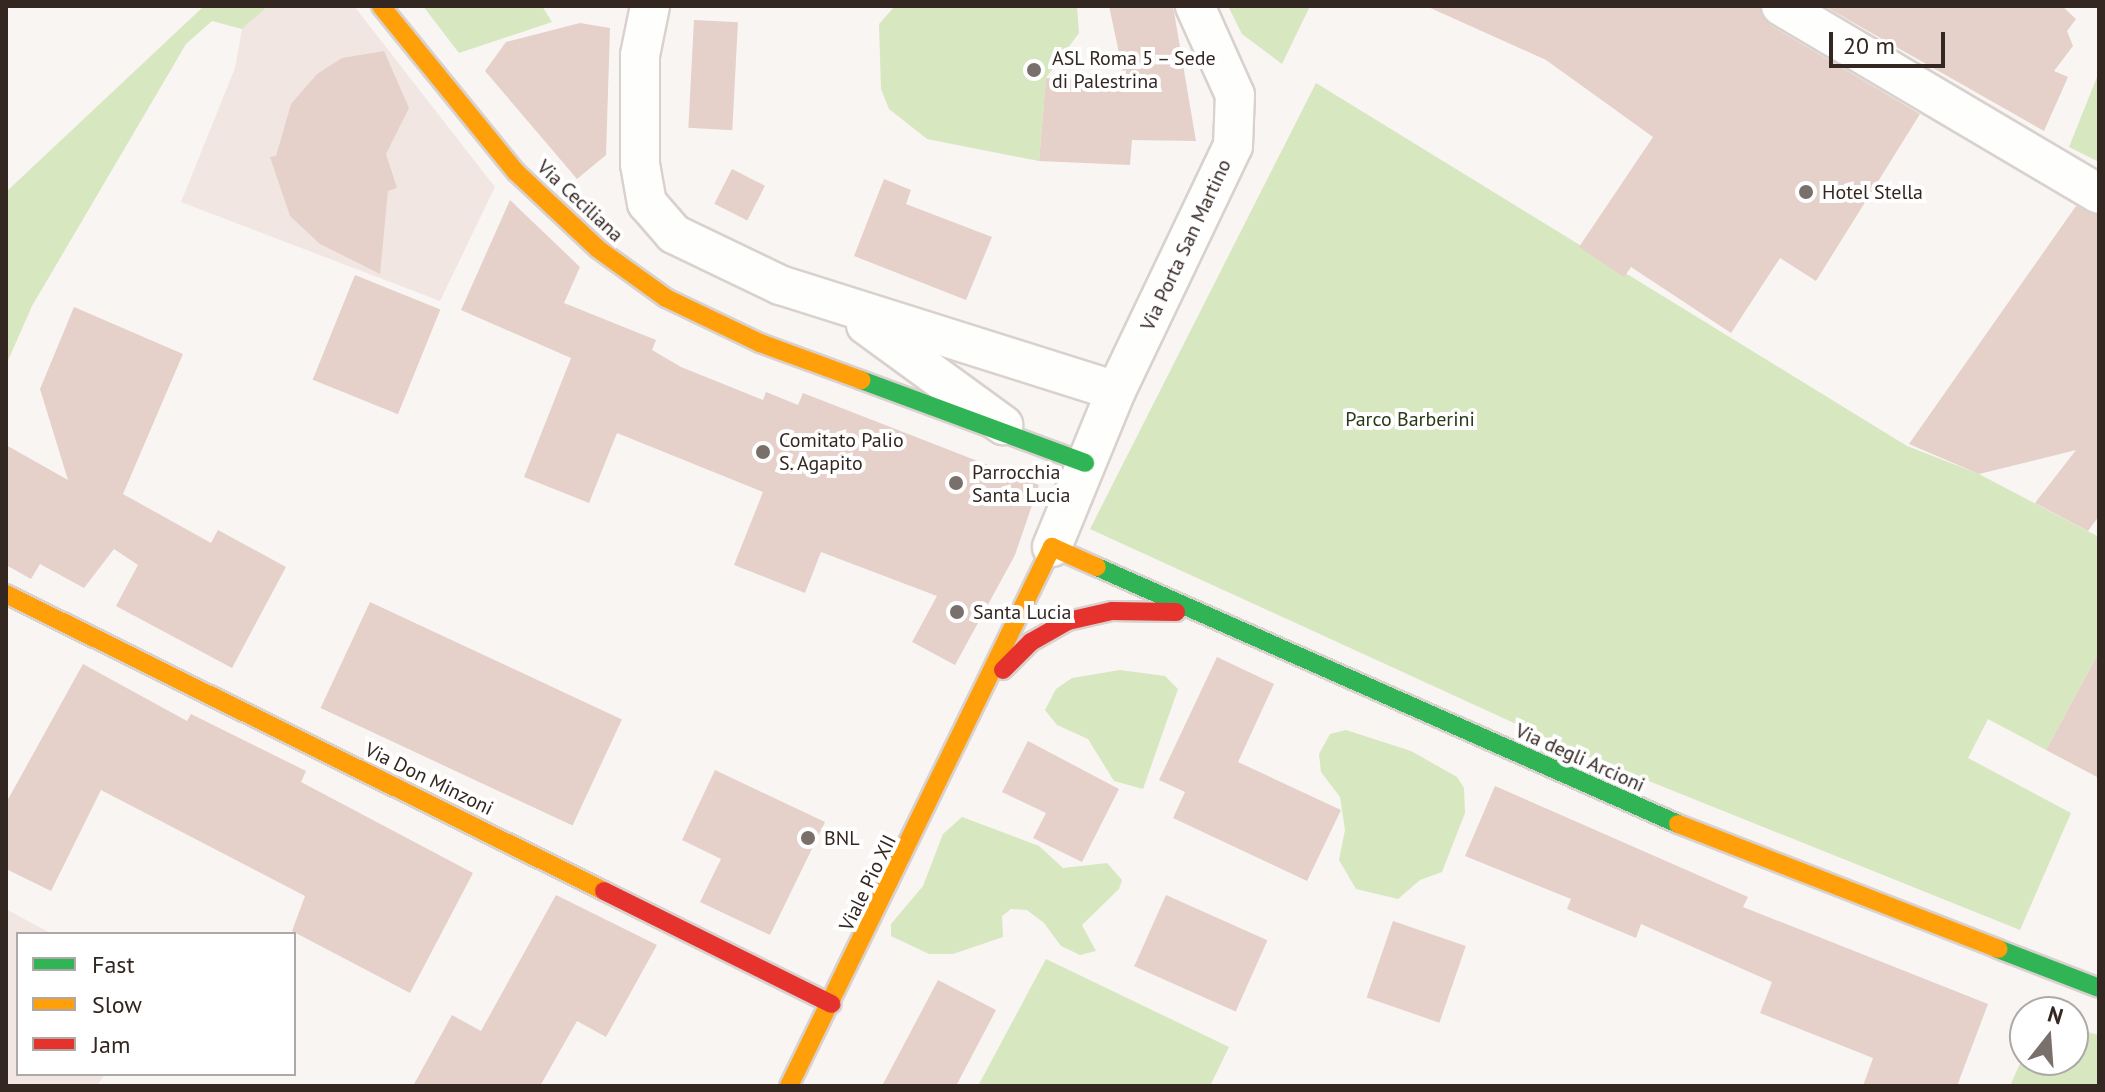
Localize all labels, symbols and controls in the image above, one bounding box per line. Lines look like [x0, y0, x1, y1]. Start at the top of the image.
scale bar [1833, 16, 1949, 66]
text: 20 m [1843, 30, 1895, 61]
place label: ASL Roma 5 – Sede di Palestrina [1052, 46, 1220, 93]
marker: ASL Roma 5 – Sede di Palestrina [1023, 59, 1045, 81]
street label: Via Ceciliana [532, 155, 628, 247]
street label: Via Porta San Martino [1136, 155, 1236, 335]
place label: Hotel Stella [1822, 180, 1923, 204]
marker: Hotel Stella [1797, 183, 1815, 201]
park label: Parco Barberini [1345, 407, 1475, 431]
place label: Comitato Palio S. Agapito [779, 428, 904, 475]
marker: Comitato Palio S. Agapito [754, 443, 772, 461]
place label: Parrocchia Santa Lucia [972, 460, 1071, 507]
marker: Parrocchia Santa Lucia [947, 474, 965, 492]
place label: Santa Lucia [973, 600, 1072, 624]
marker: Santa Lucia [948, 603, 966, 621]
street label: Via degli Arcioni [1511, 719, 1649, 797]
street label: Via Don Minzoni [361, 738, 497, 820]
place label: BNL [824, 826, 859, 850]
marker: BNL [799, 829, 817, 847]
street label: Viale Pio XII [834, 831, 902, 935]
legend [16, 932, 296, 1076]
text: Fast [92, 949, 135, 980]
text: Slow [92, 989, 142, 1020]
north arrow [2009, 996, 2089, 1076]
text: N [2044, 999, 2066, 1030]
text: Jam [92, 1029, 130, 1060]

